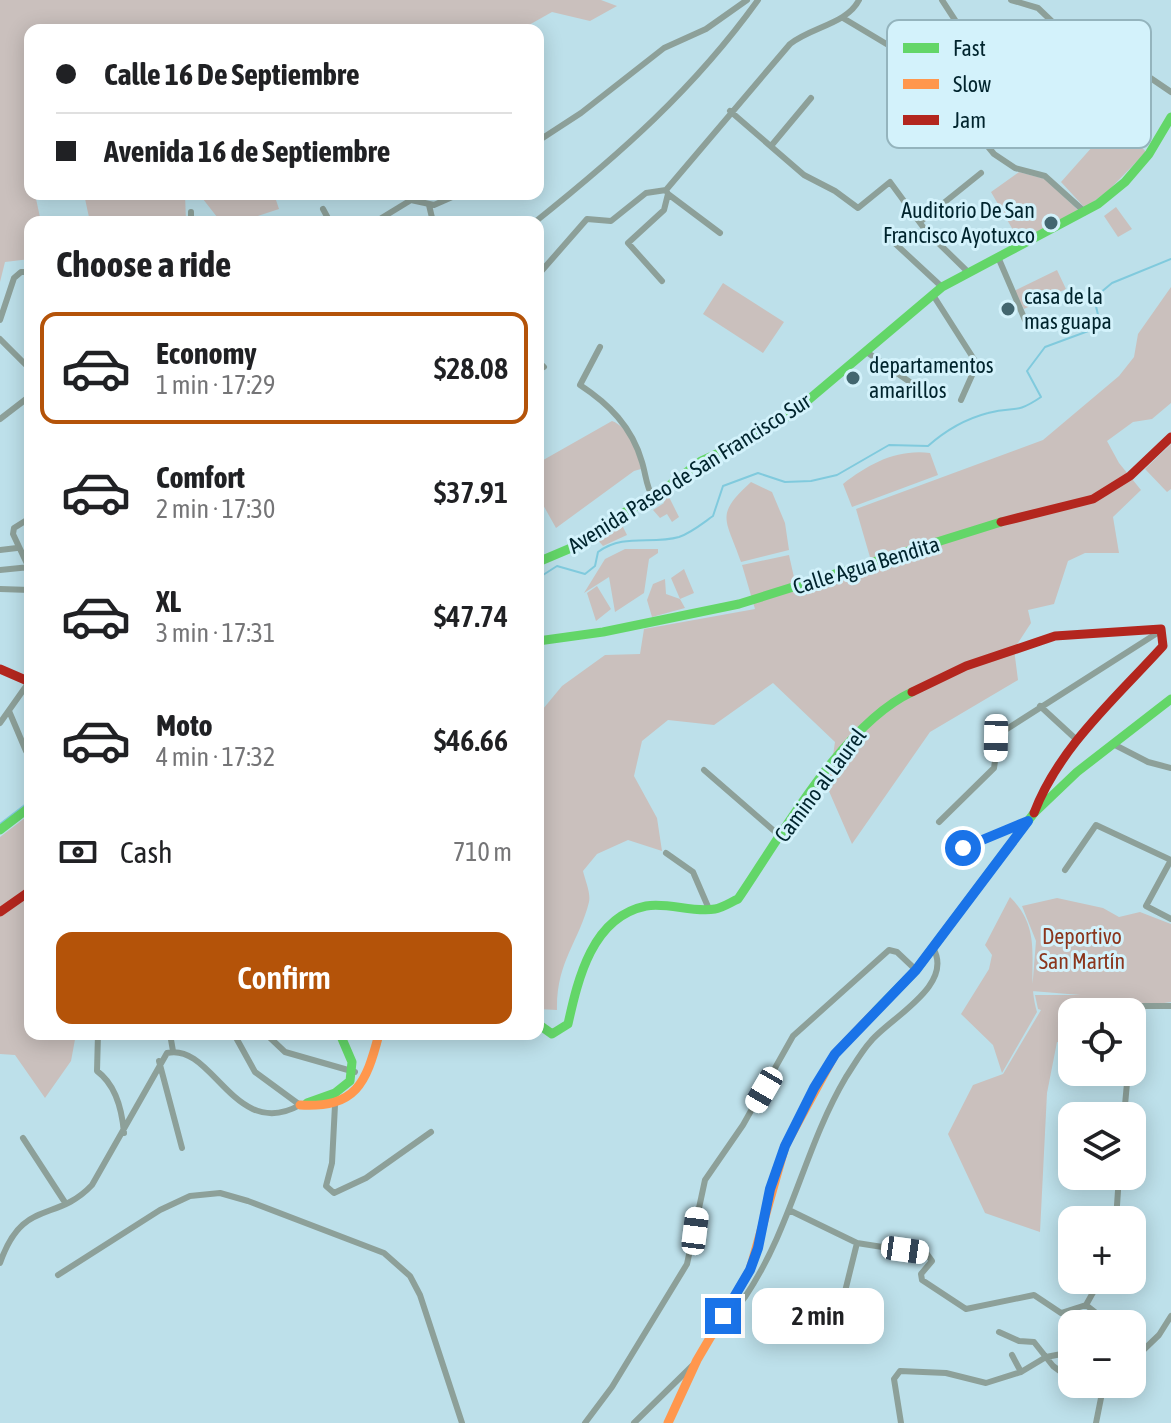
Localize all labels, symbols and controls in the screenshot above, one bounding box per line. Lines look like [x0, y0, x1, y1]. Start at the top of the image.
legend [887, 20, 1151, 148]
text: Fast [953, 35, 986, 61]
text: Calle 16 De Septiembre [104, 57, 360, 91]
text: Slow [953, 71, 991, 97]
text: Jam [953, 107, 986, 133]
text: Avenida 16 de Septiembre [104, 134, 390, 168]
place label: Auditorio De San Francisco Ayotuxco [883, 197, 1035, 248]
marker: Auditorio De San Francisco Ayotuxco [1042, 214, 1060, 232]
text: Choose a ride [56, 243, 231, 285]
place label: casa de la mas guapa [1024, 283, 1112, 334]
marker: casa de la mas guapa [999, 300, 1017, 318]
icon: car [60, 332, 132, 404]
text: Economy [156, 336, 257, 370]
text: $28.08 [434, 351, 508, 385]
place label: departamentos amarillos [869, 352, 994, 403]
marker: departamentos amarillos [844, 369, 862, 387]
text: 1 min · 17:29 [156, 370, 275, 400]
street label: Avenida Paseo de San Francisco Sur [563, 387, 816, 559]
icon: car [60, 456, 132, 528]
text: Comfort [156, 460, 245, 494]
text: $37.91 [434, 475, 508, 509]
text: 2 min · 17:30 [156, 494, 275, 524]
street label: Calle Agua Bendita [790, 530, 942, 600]
icon: car [60, 580, 132, 652]
text: XL [156, 584, 181, 618]
text: $47.74 [434, 599, 508, 633]
text: 3 min · 17:31 [156, 618, 275, 648]
icon: car [60, 704, 132, 776]
text: Moto [156, 708, 213, 742]
car [984, 714, 1008, 762]
text: $46.66 [434, 723, 508, 757]
street label: Camino al Laurel [769, 723, 871, 847]
text: 4 min · 17:32 [156, 742, 275, 772]
icon: cash [56, 830, 100, 874]
route start [945, 830, 981, 866]
text: Cash [120, 835, 173, 869]
text: 710 m [453, 837, 512, 867]
park label: Deportivo San Martín [1039, 923, 1125, 974]
button: Confirm [56, 932, 512, 1024]
map controls [1058, 998, 1146, 1398]
button: locate [1058, 998, 1146, 1086]
car [742, 1063, 786, 1117]
button: layers [1058, 1102, 1146, 1190]
car [680, 1206, 710, 1256]
button: + [1058, 1206, 1146, 1294]
car [880, 1235, 930, 1265]
callout: 2 min [751, 1288, 883, 1344]
route end [705, 1298, 741, 1334]
text: 2 min [791, 1301, 845, 1331]
button: − [1058, 1310, 1146, 1398]

